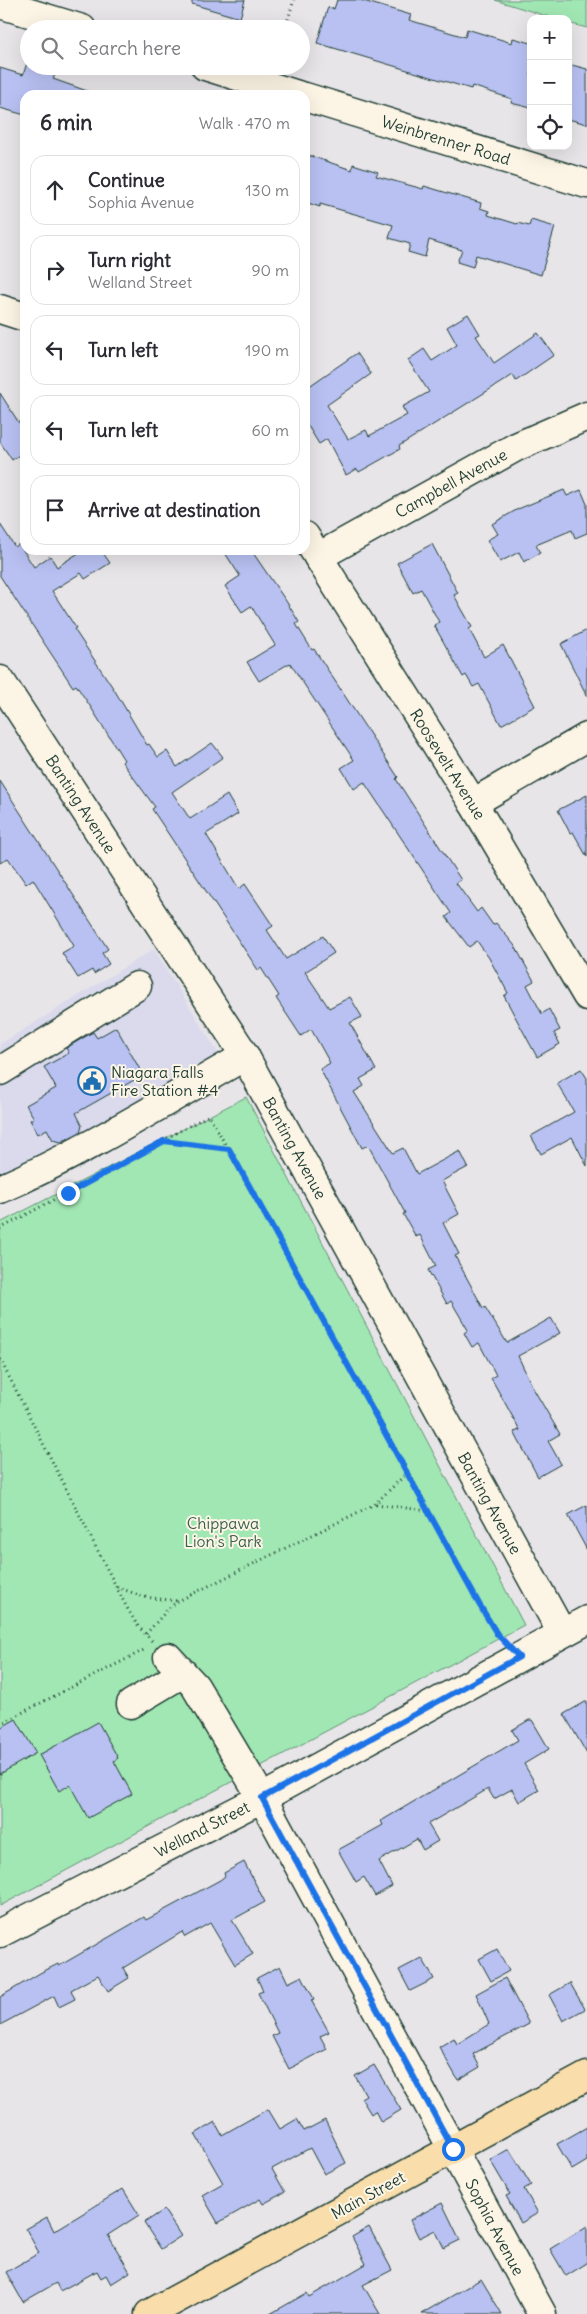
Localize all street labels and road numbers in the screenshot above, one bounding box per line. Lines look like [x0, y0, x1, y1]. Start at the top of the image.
street label: Weinbrenner Road [379, 111, 513, 169]
street label: Campbell Avenue [392, 444, 510, 522]
street label: Roosevelt Avenue [406, 705, 490, 823]
street label: Banting Avenue [42, 751, 120, 857]
street label: Banting Avenue [259, 1094, 331, 1202]
street label: Banting Avenue [454, 1449, 526, 1557]
street label: Welland Street [151, 1796, 253, 1862]
street label: Main Street [328, 2166, 409, 2223]
street label: Sophia Avenue [461, 2175, 529, 2279]

